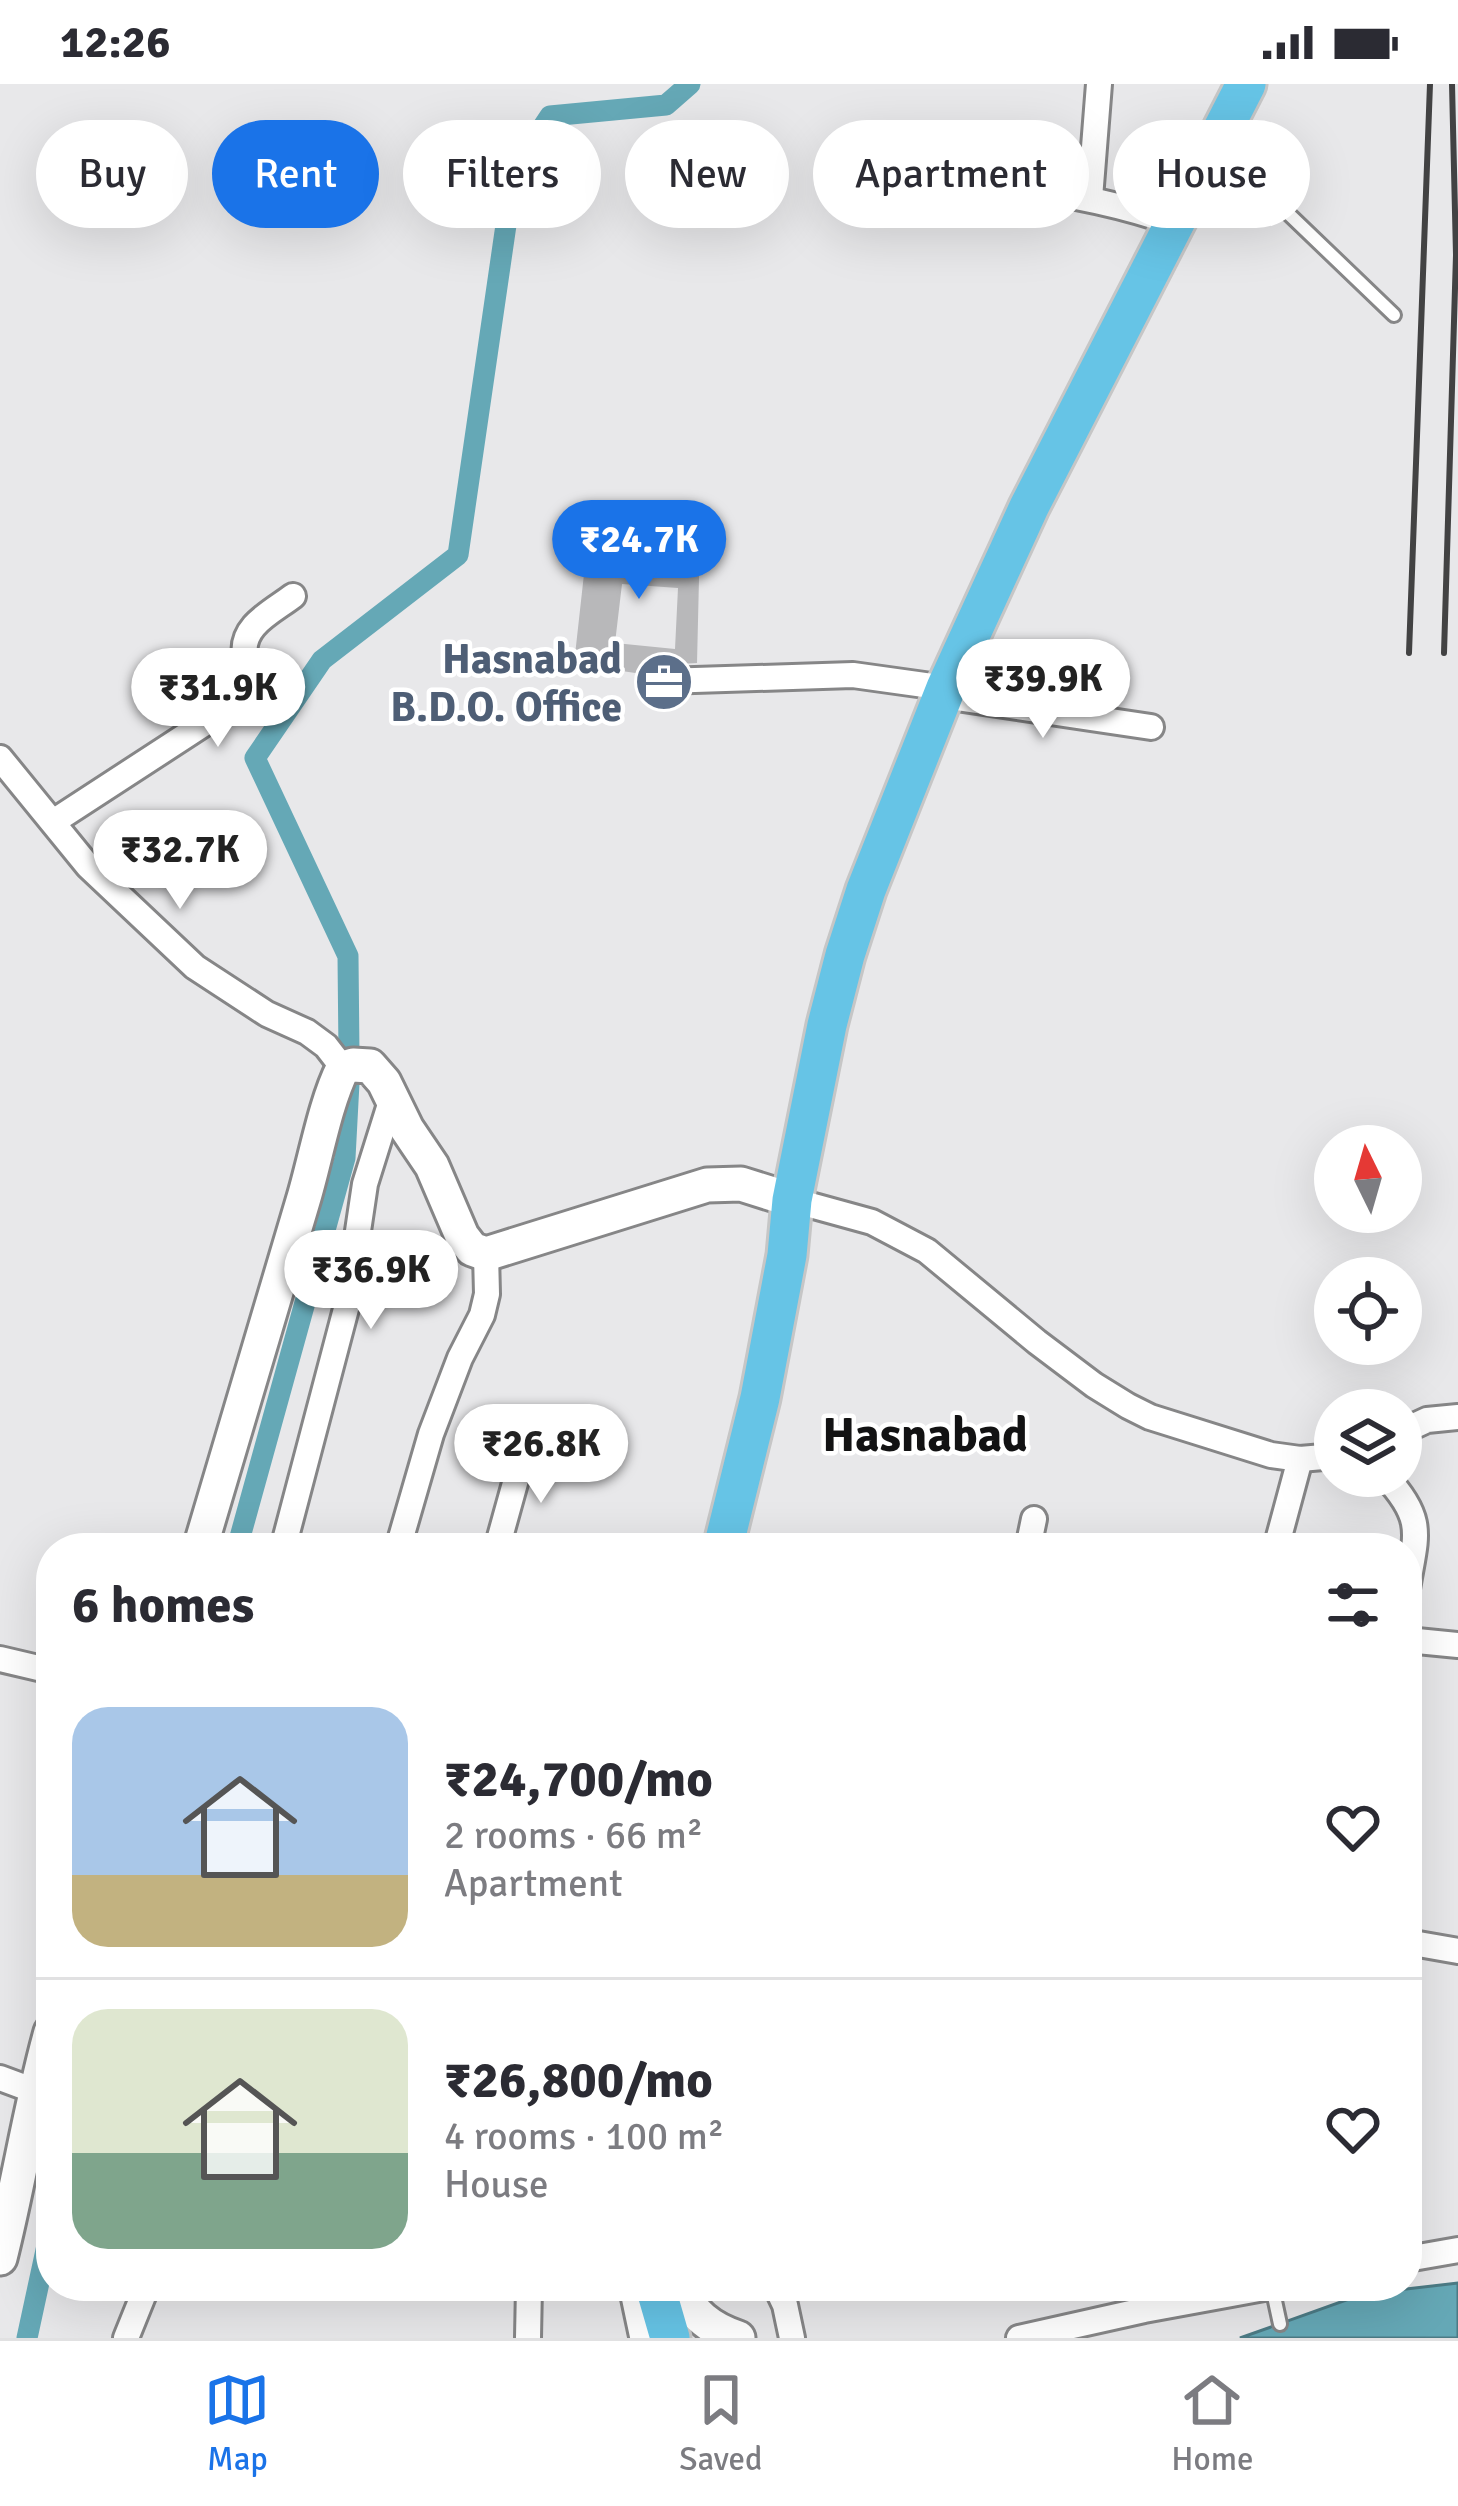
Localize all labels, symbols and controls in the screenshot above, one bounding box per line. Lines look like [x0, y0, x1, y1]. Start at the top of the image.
text: 12:26 [60, 15, 170, 70]
chip: Buy [36, 120, 188, 228]
chip: Rent [212, 120, 379, 228]
chip: Filters [403, 120, 601, 228]
chip: New [625, 120, 789, 228]
chip: Apartment [813, 120, 1089, 228]
chip: House [1113, 120, 1310, 228]
pin: ₹24.7K [541, 500, 737, 602]
text: ₹24.7K [579, 515, 699, 563]
place label: Hasnabad B.D.O. Office [390, 634, 622, 733]
pin: ₹39.9K [945, 639, 1141, 741]
pin: ₹31.9K [120, 648, 316, 750]
office icon: Hasnabad B.D.O. Office [633, 651, 695, 713]
text: ₹39.9K [983, 654, 1103, 702]
text: ₹31.9K [158, 663, 278, 711]
pin: ₹32.7K [82, 810, 278, 912]
text: ₹32.7K [120, 825, 240, 873]
north arrow [1314, 1125, 1422, 1233]
map controls [1314, 1125, 1422, 1497]
pin: ₹36.9K [273, 1230, 469, 1332]
text: ₹36.9K [311, 1245, 431, 1293]
button: locate [1314, 1257, 1422, 1365]
button: layers [1314, 1389, 1422, 1497]
pin: ₹26.8K [443, 1404, 639, 1506]
district label: Hasnabad [822, 1406, 1028, 1465]
text: ₹26.8K [481, 1419, 601, 1467]
icon: filters [1320, 1572, 1386, 1638]
text: 6 homes [72, 1574, 254, 1637]
text: ₹24,700/mo [444, 1748, 713, 1811]
icon: home [168, 1755, 312, 1899]
icon: heart [1320, 1794, 1386, 1860]
text: 2 rooms · 66 m² [444, 1811, 703, 1859]
text: Apartment [444, 1859, 623, 1907]
text: ₹26,800/mo [444, 2049, 713, 2112]
icon: home [168, 2057, 312, 2201]
icon: heart [1320, 2096, 1386, 2162]
text: 4 rooms · 100 m² [444, 2112, 724, 2160]
text: House [444, 2160, 549, 2208]
tab: Map [204, 2367, 270, 2480]
tab: Saved [679, 2367, 762, 2480]
tab: Home [1171, 2367, 1254, 2480]

